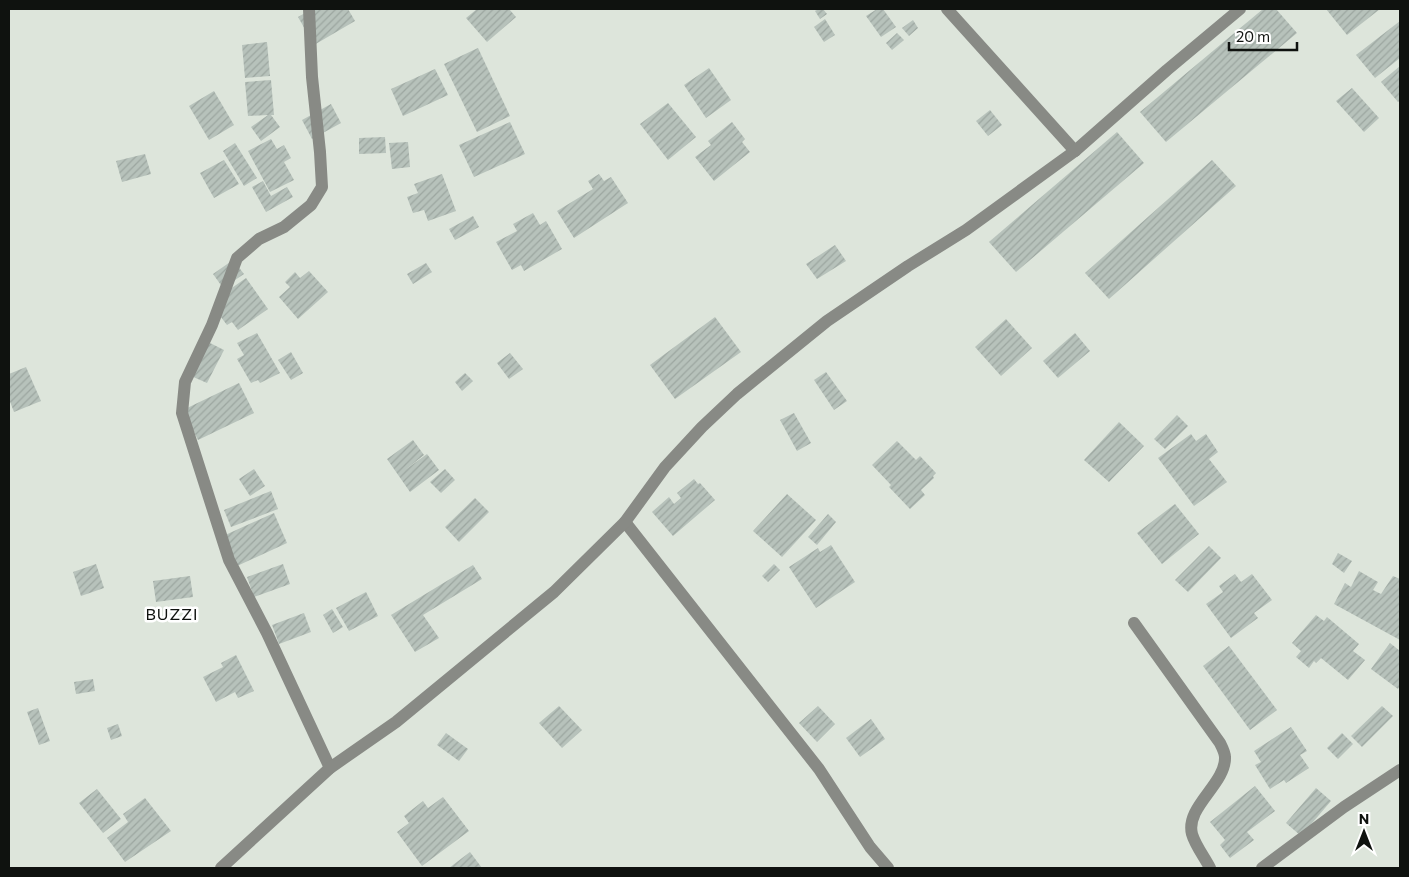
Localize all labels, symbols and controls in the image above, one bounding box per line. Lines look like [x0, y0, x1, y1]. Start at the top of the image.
scale bar [1229, 20, 1296, 52]
text: 20 m [1236, 27, 1270, 45]
district label: BUZZI [146, 604, 198, 623]
north arrow [1339, 807, 1389, 857]
text: N [1359, 810, 1369, 827]

